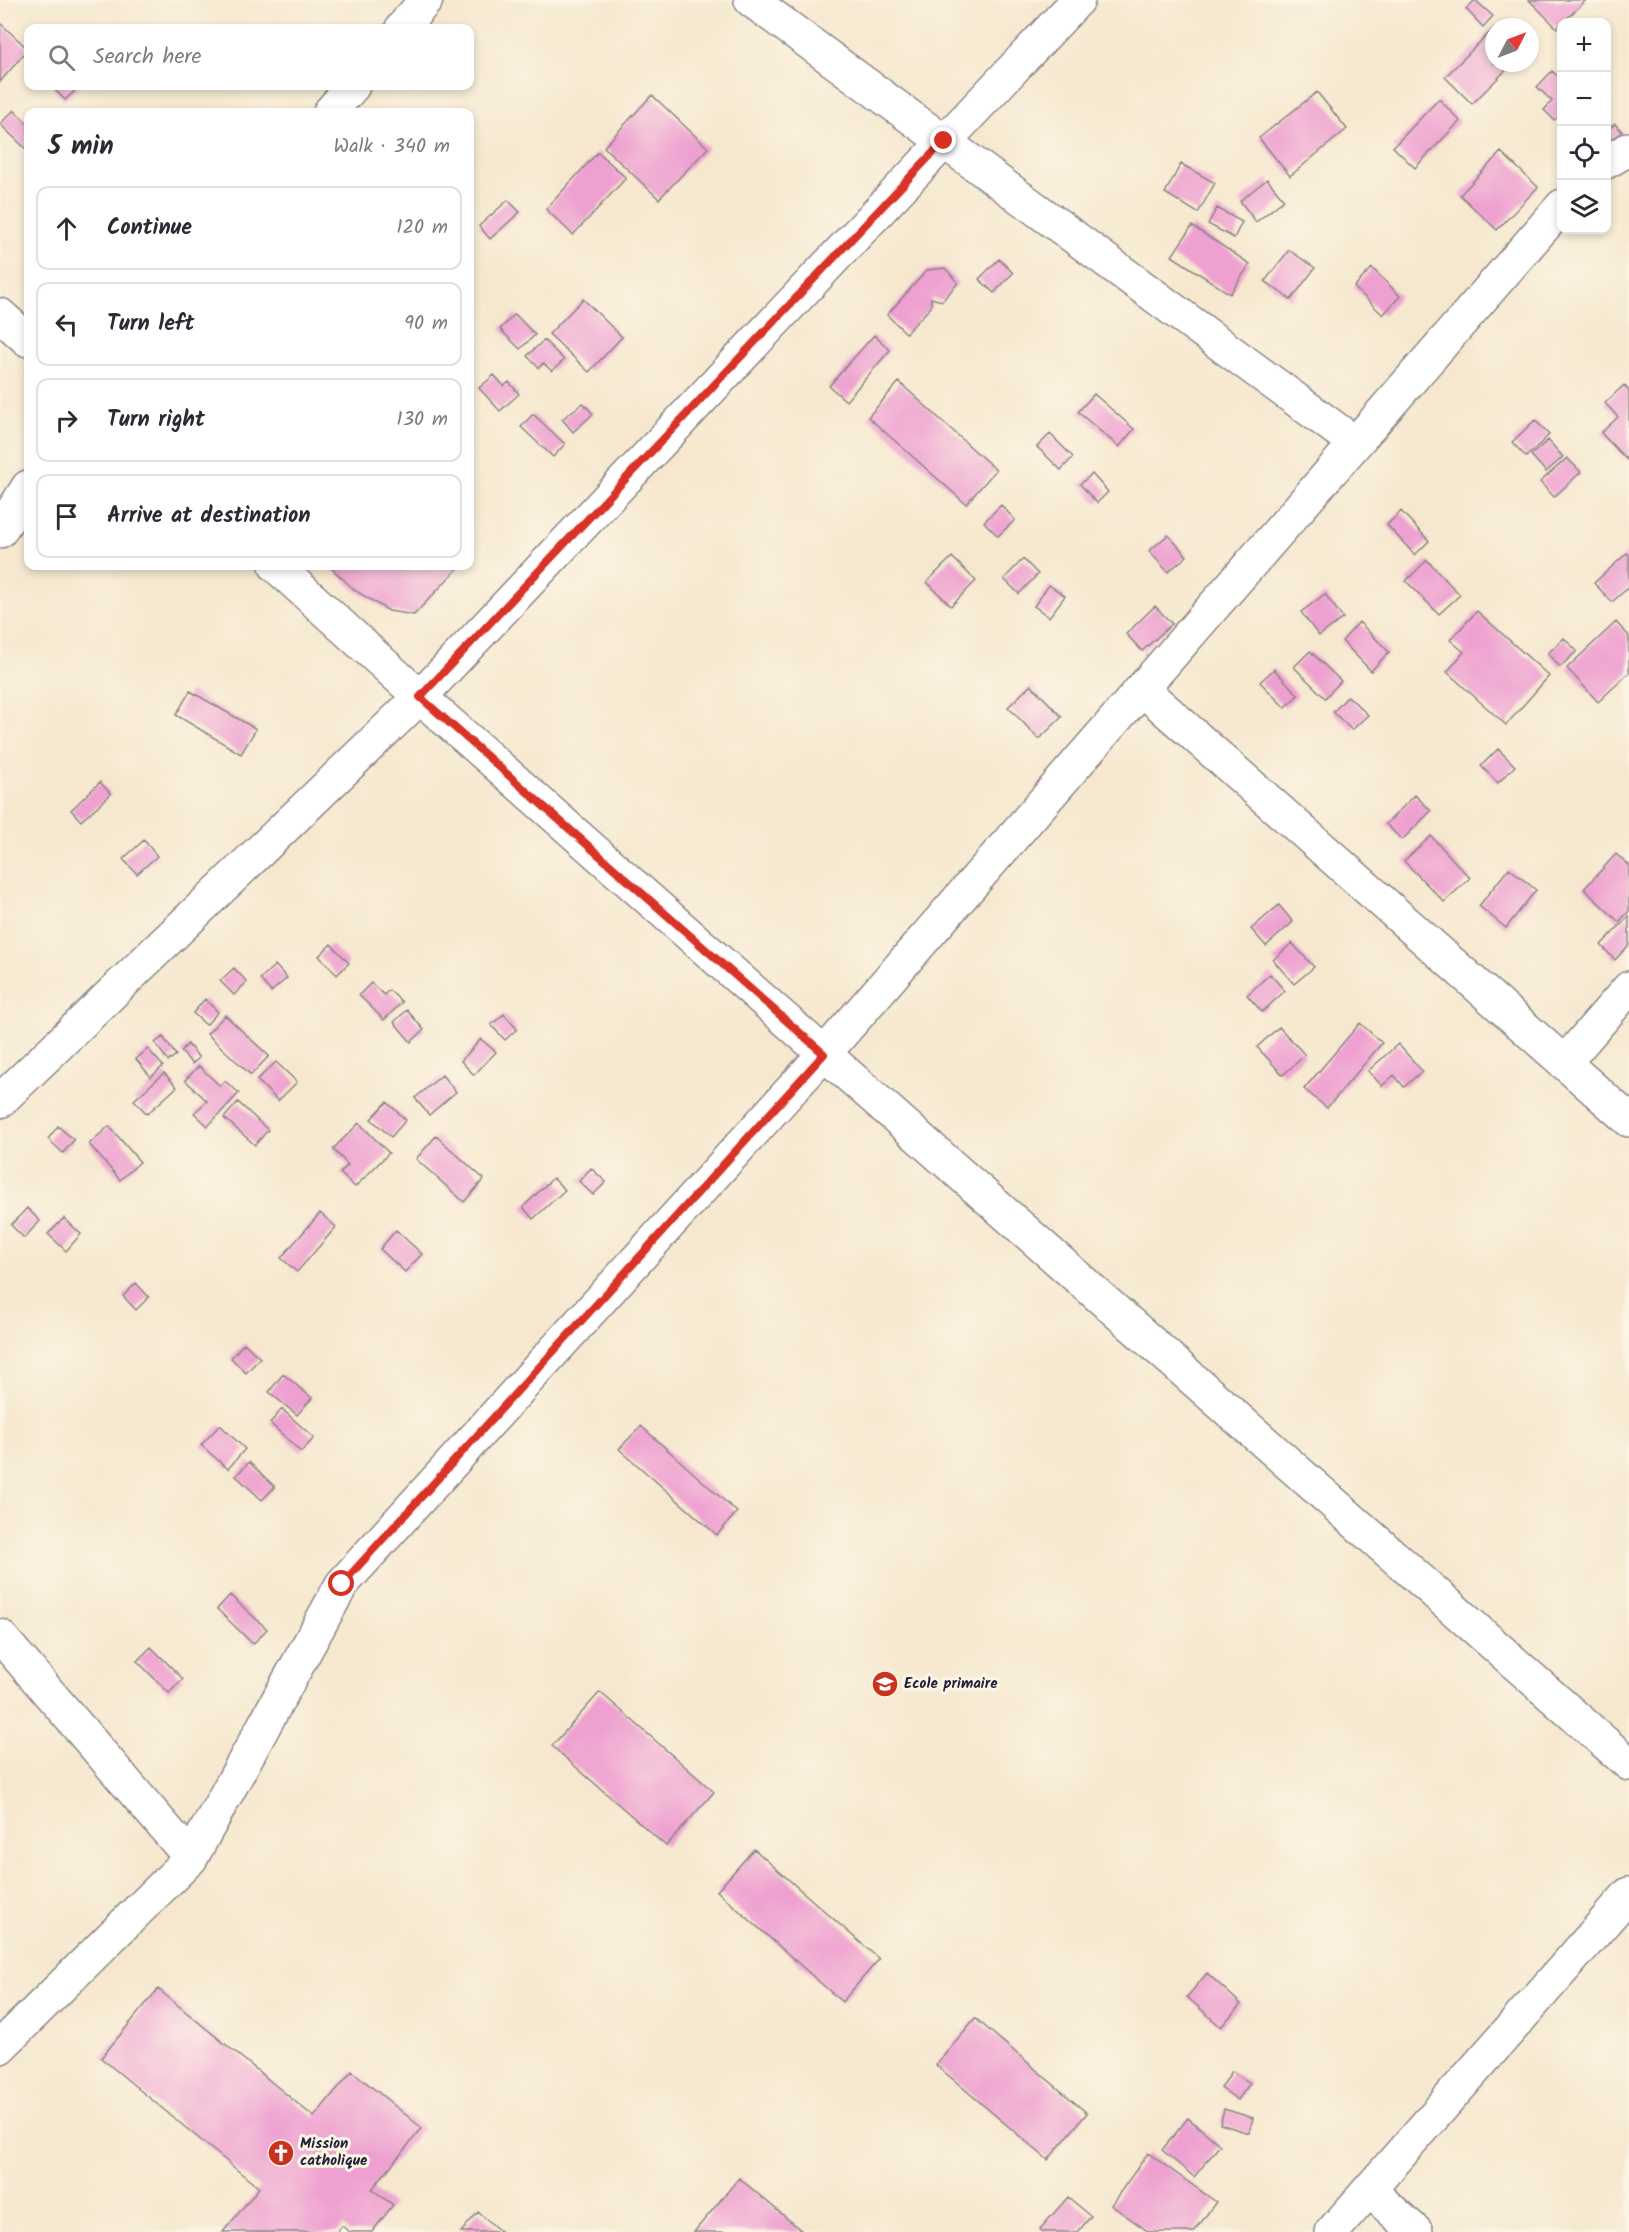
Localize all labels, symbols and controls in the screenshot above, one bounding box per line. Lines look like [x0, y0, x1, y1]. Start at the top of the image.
north arrow [1485, 18, 1539, 72]
map controls [1557, 18, 1611, 234]
button: + [1557, 18, 1611, 72]
search box [24, 24, 474, 90]
text: Search here [93, 40, 201, 75]
icon: search [45, 41, 78, 74]
button: − [1557, 72, 1611, 126]
text: 5 min [48, 126, 114, 168]
button: locate [1557, 126, 1611, 180]
route end [930, 127, 956, 153]
text: Walk · 340 m [334, 131, 450, 163]
button: layers [1557, 180, 1611, 234]
text: Continue [107, 211, 192, 246]
icon: ahead [50, 212, 83, 245]
text: 120 m [396, 212, 448, 244]
text: Turn left [107, 307, 194, 342]
icon: left [50, 308, 83, 341]
text: 90 m [404, 308, 448, 340]
text: Turn right [107, 403, 205, 438]
icon: right [50, 404, 83, 437]
text: 130 m [396, 404, 448, 436]
text: Arrive at destination [107, 499, 310, 534]
icon: arrive [50, 500, 83, 533]
route start [328, 1570, 354, 1596]
school or university icon: Ecole primaire [870, 1669, 900, 1699]
place label: Ecole primaire [904, 1672, 998, 1696]
place label: Mission catholique [300, 2132, 368, 2173]
church icon: Mission catholique [266, 2138, 296, 2168]

